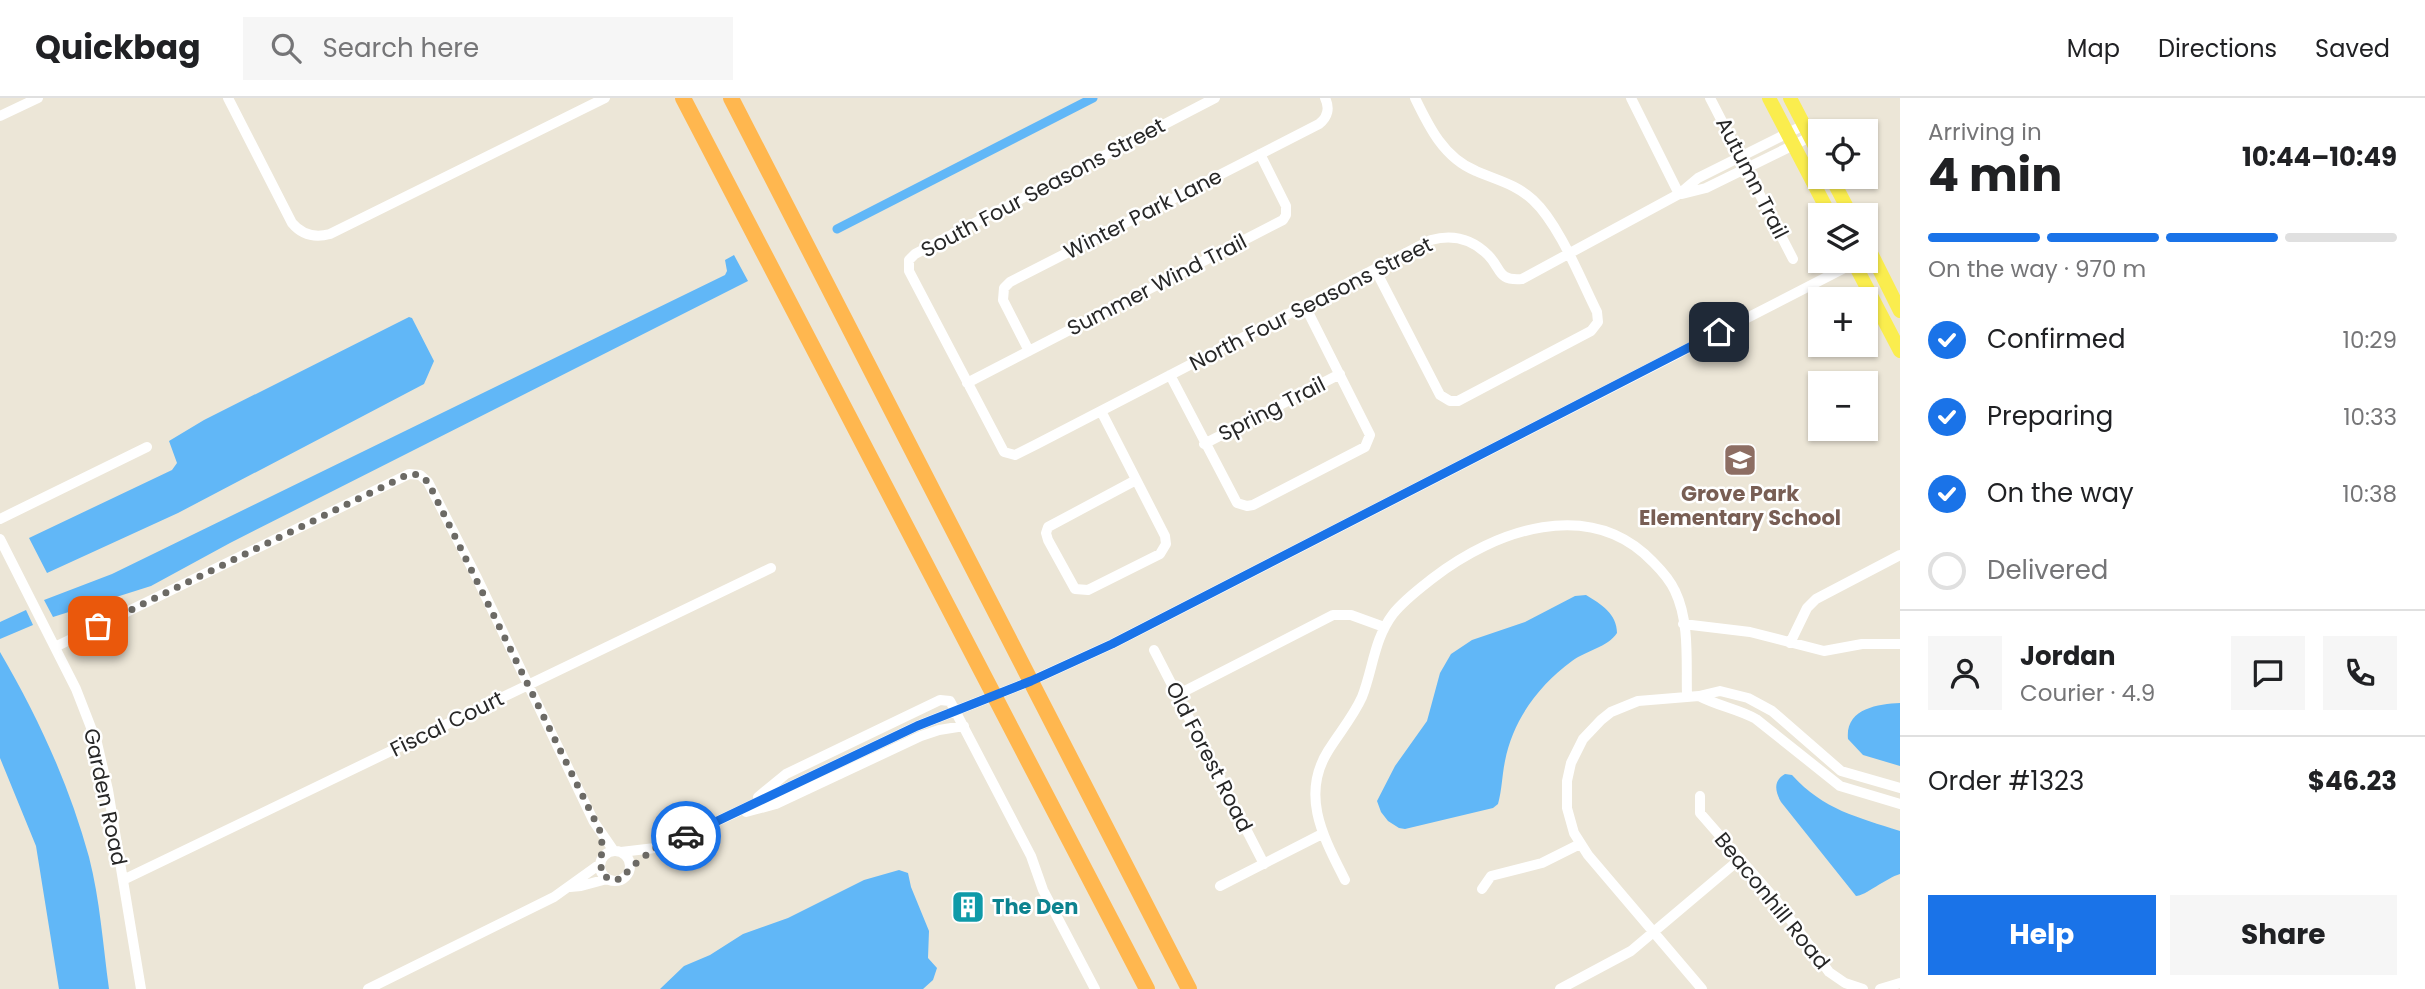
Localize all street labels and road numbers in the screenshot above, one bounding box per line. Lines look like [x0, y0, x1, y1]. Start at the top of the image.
street label: South Four Seasons Street [916, 111, 1170, 264]
street label: Autumn Trail [1709, 112, 1796, 244]
street label: Winter Park Lane [1059, 161, 1227, 266]
street label: Summer Wind Trail [1062, 227, 1252, 342]
street label: North Four Seasons Street [1184, 230, 1437, 378]
street label: Spring Trail [1213, 369, 1330, 448]
street label: Old Forest Road [1159, 677, 1260, 837]
street label: Fiscal Court [385, 684, 508, 764]
street label: Garden Road [77, 726, 134, 868]
street label: Beaconhill Road [1708, 826, 1837, 975]

